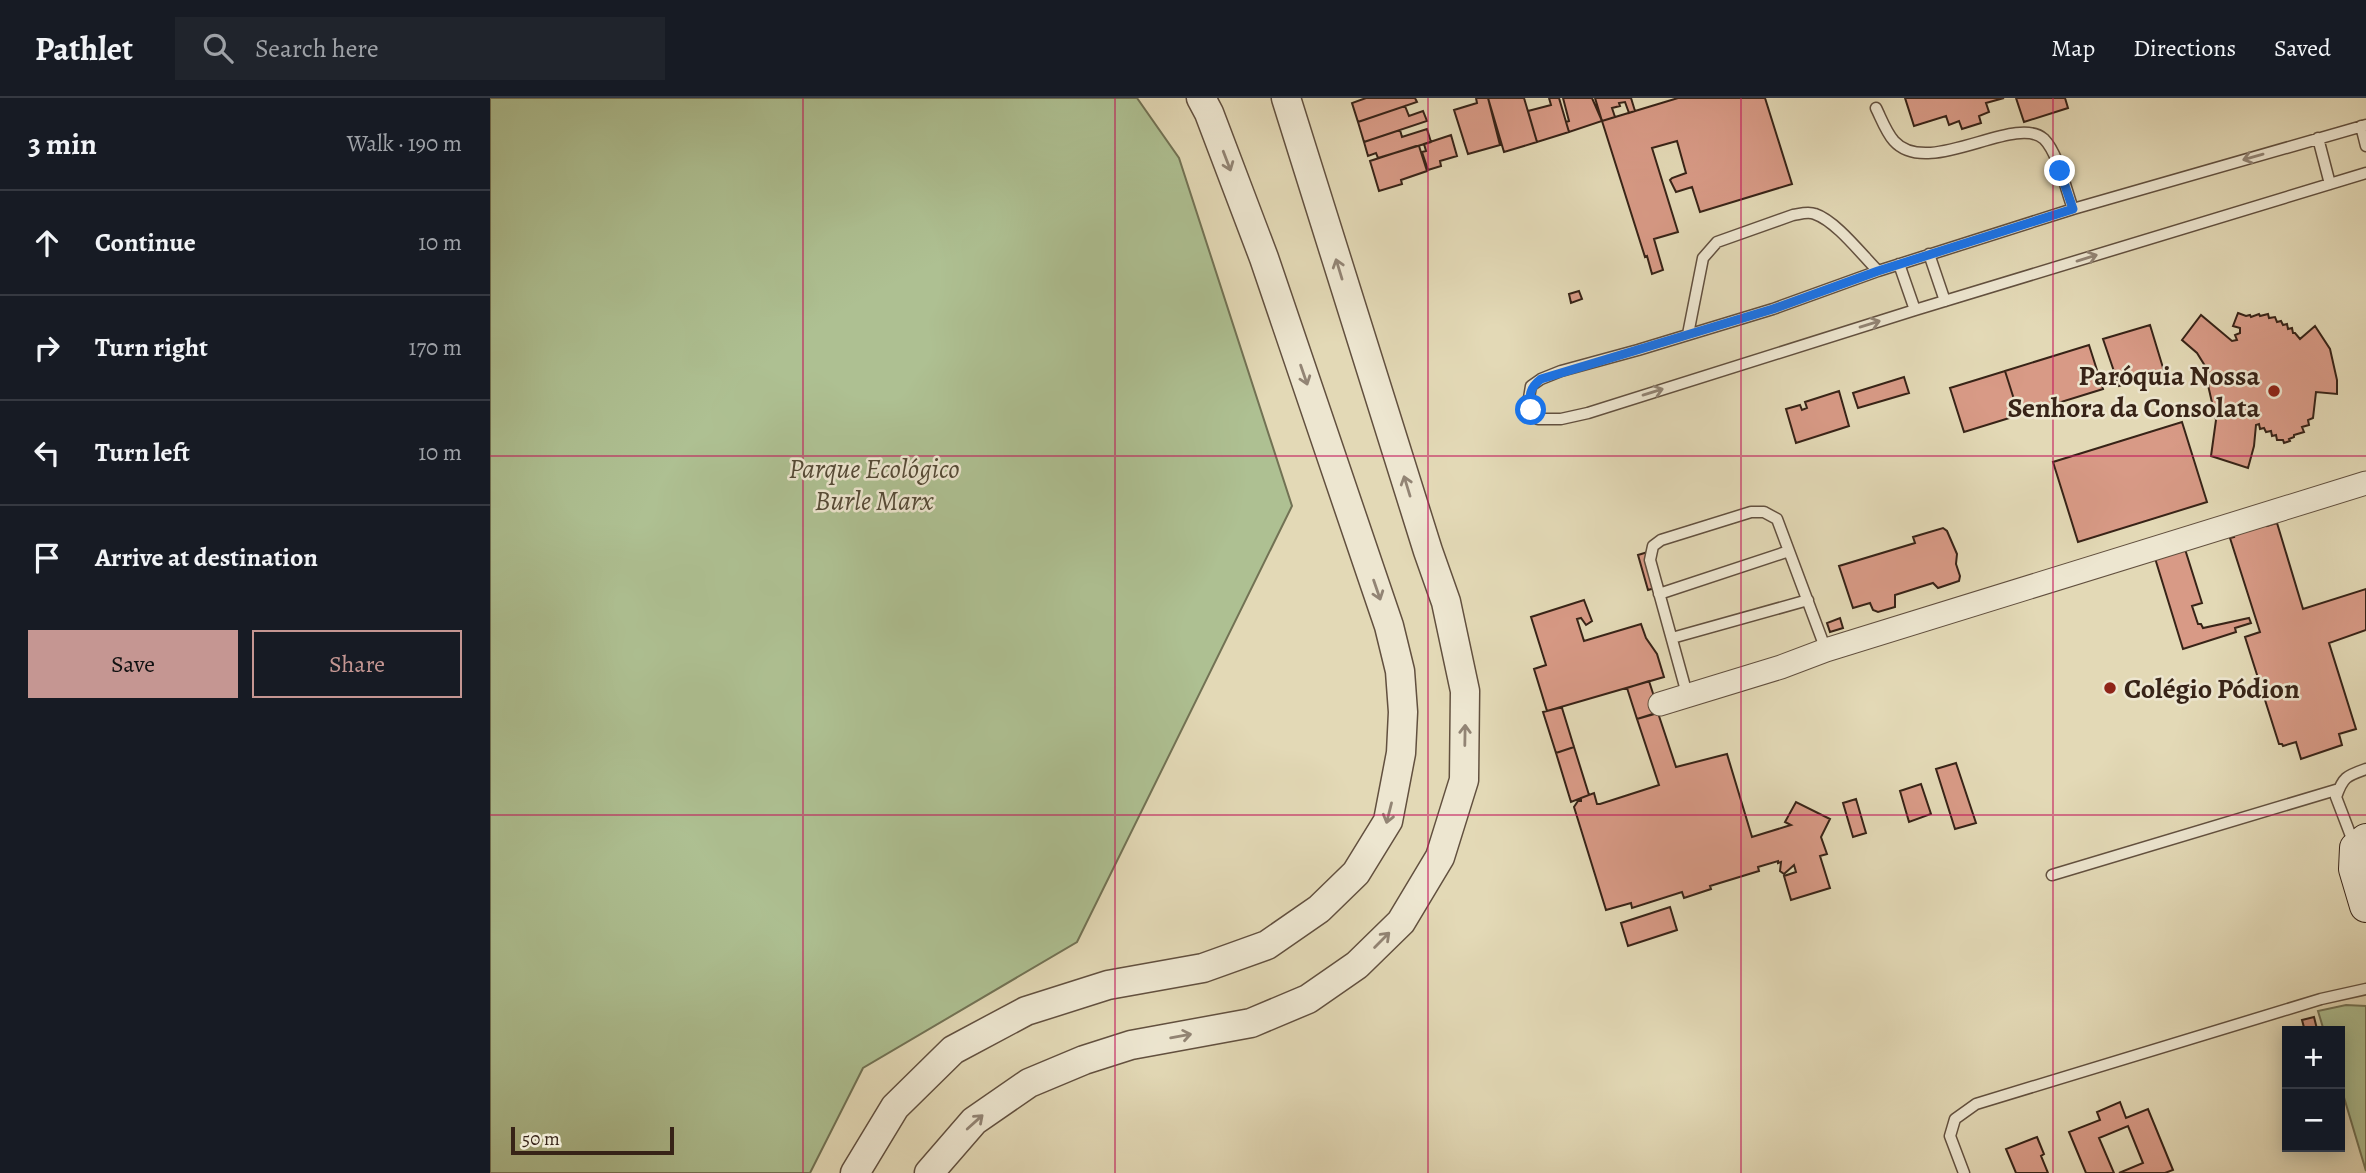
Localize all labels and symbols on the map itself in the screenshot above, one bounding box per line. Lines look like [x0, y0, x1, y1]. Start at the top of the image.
one-way arrow [1222, 149, 1235, 171]
one-way arrow [2242, 151, 2265, 164]
route end [2044, 155, 2075, 186]
one-way arrow [2076, 250, 2098, 263]
one-way arrow [1332, 258, 1345, 280]
one-way arrow [1858, 317, 1880, 329]
place label: Paróquia Nossa Senhora da Consolata [2007, 357, 2260, 427]
one-way arrow [1298, 364, 1311, 386]
marker: Paróquia Nossa Senhora da Consolata [2266, 383, 2282, 399]
one-way arrow [1641, 385, 1663, 398]
route start [1515, 394, 1546, 425]
park label: Parque Ecológico Burle Marx [788, 450, 960, 520]
one-way arrow [1400, 475, 1413, 497]
one-way arrow [1372, 579, 1384, 601]
place label: Colégio Pódion [2124, 670, 2300, 708]
marker: Colégio Pódion [2102, 680, 2118, 696]
one-way arrow [1458, 724, 1472, 747]
one-way arrow [1382, 801, 1395, 824]
one-way arrow [1374, 932, 1391, 949]
one-way arrow [1169, 1028, 1192, 1042]
one-way arrow [966, 1114, 984, 1130]
scale bar [511, 1124, 674, 1156]

